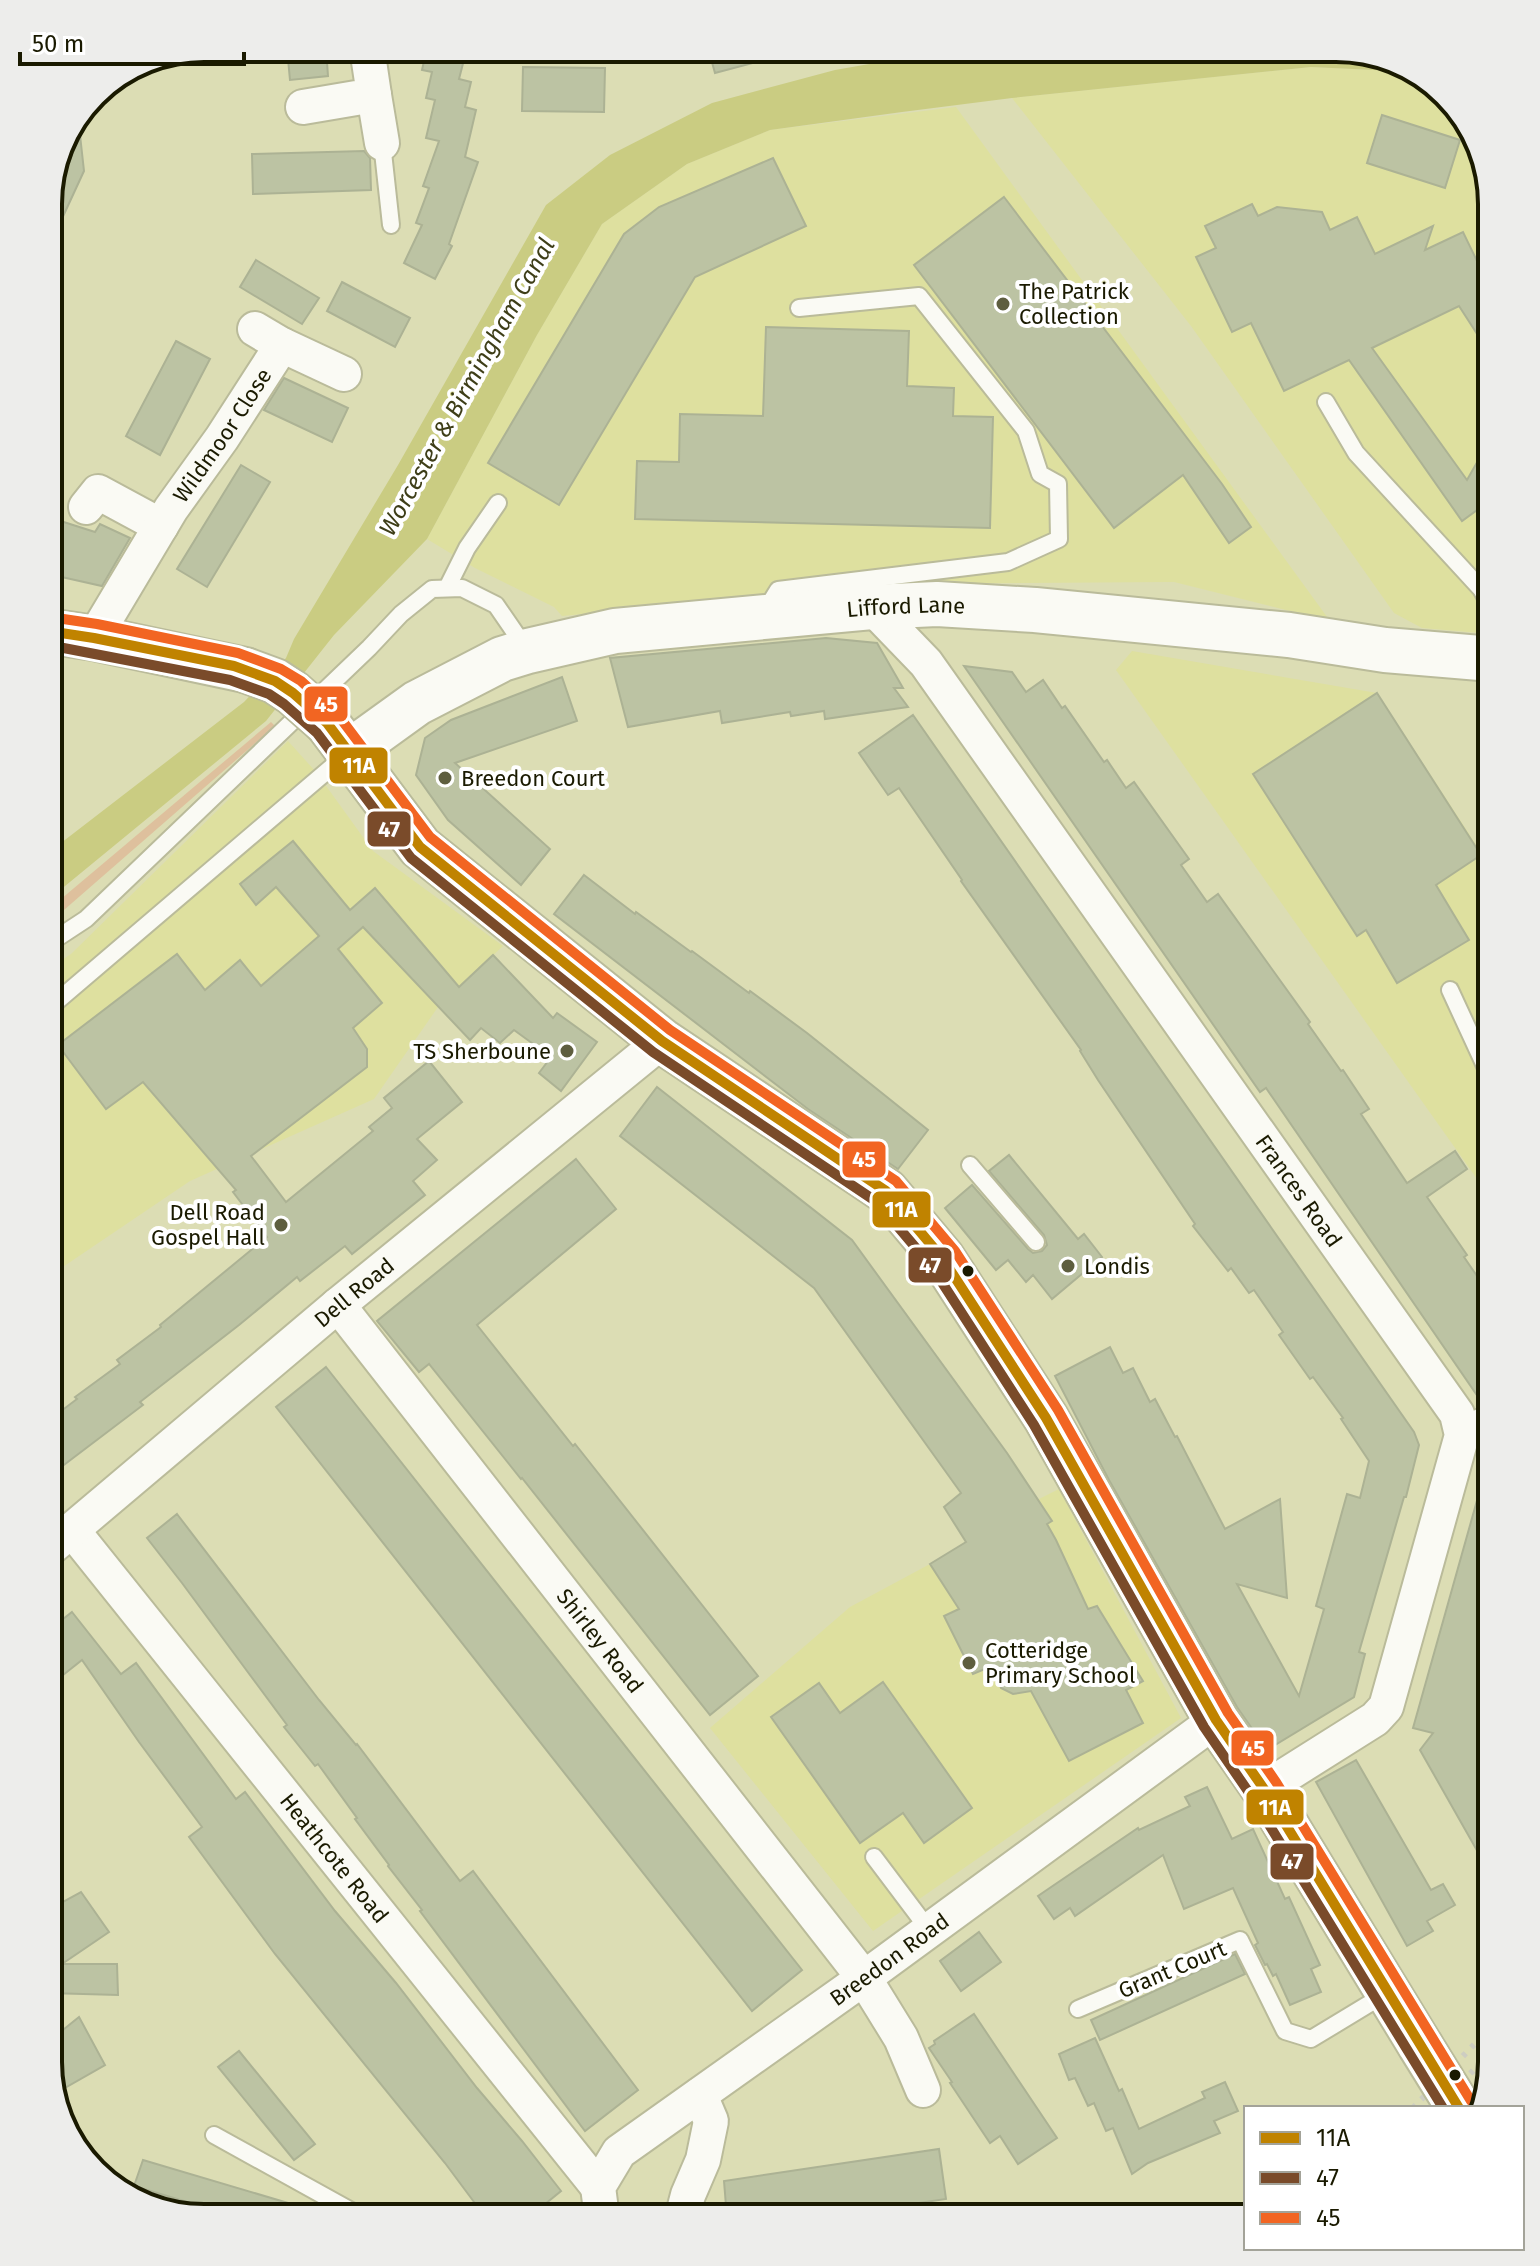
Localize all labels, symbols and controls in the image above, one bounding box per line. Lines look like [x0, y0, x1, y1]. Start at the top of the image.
scale bar [20, 16, 244, 66]
text: 50 m [32, 30, 84, 58]
water label: Worcester & Birmingham Canal [373, 233, 561, 541]
place label: The Patrick Collection [1019, 278, 1130, 330]
marker: The Patrick Collection [994, 295, 1012, 313]
street label: Wildmoor Close [167, 363, 277, 508]
street label: Lifford Lane [845, 591, 966, 623]
line badge: 45 [303, 685, 349, 723]
text: 45 [314, 691, 338, 718]
line badge: 11A [328, 746, 389, 785]
text: 11A [342, 752, 377, 779]
place label: Breedon Court [461, 765, 605, 792]
marker: Breedon Court [436, 769, 454, 787]
line badge: 47 [366, 810, 412, 848]
text: 47 [378, 816, 400, 843]
place label: TS Sherboune [413, 1038, 551, 1065]
marker: TS Sherboune [558, 1042, 576, 1060]
street label: Frances Road [1250, 1129, 1348, 1252]
line badge: 45 [841, 1140, 887, 1179]
text: 45 [852, 1146, 876, 1173]
line badge: 11A [871, 1190, 932, 1229]
text: 11A [884, 1196, 919, 1223]
place label: Dell Road Gospel Hall [151, 1199, 265, 1251]
marker: Dell Road Gospel Hall [272, 1216, 290, 1234]
line badge: 47 [907, 1246, 953, 1284]
street label: Dell Road [309, 1252, 400, 1333]
text: 47 [919, 1252, 941, 1279]
place label: Londis [1084, 1253, 1150, 1280]
marker: Londis [1059, 1257, 1077, 1275]
unlabelled marker [960, 1263, 976, 1279]
street label: Shirley Road [551, 1583, 649, 1699]
place label: Cotteridge Primary School [985, 1637, 1136, 1689]
marker: Cotteridge Primary School [960, 1654, 978, 1672]
line badge: 45 [1230, 1729, 1275, 1767]
text: 45 [1241, 1735, 1265, 1762]
street label: Heathcote Road [274, 1788, 394, 1929]
line badge: 11A [1245, 1788, 1305, 1826]
text: 11A [1258, 1794, 1293, 1821]
line badge: 47 [1269, 1842, 1315, 1881]
text: 47 [1281, 1848, 1303, 1875]
street label: Breedon Road [825, 1907, 954, 2012]
street label: Grant Court [1114, 1935, 1230, 2004]
unlabelled marker [1447, 2067, 1463, 2083]
legend [1244, 2106, 1524, 2250]
text: 11A [1316, 2124, 1350, 2152]
text: 47 [1316, 2164, 1339, 2192]
text: 45 [1316, 2204, 1341, 2232]

